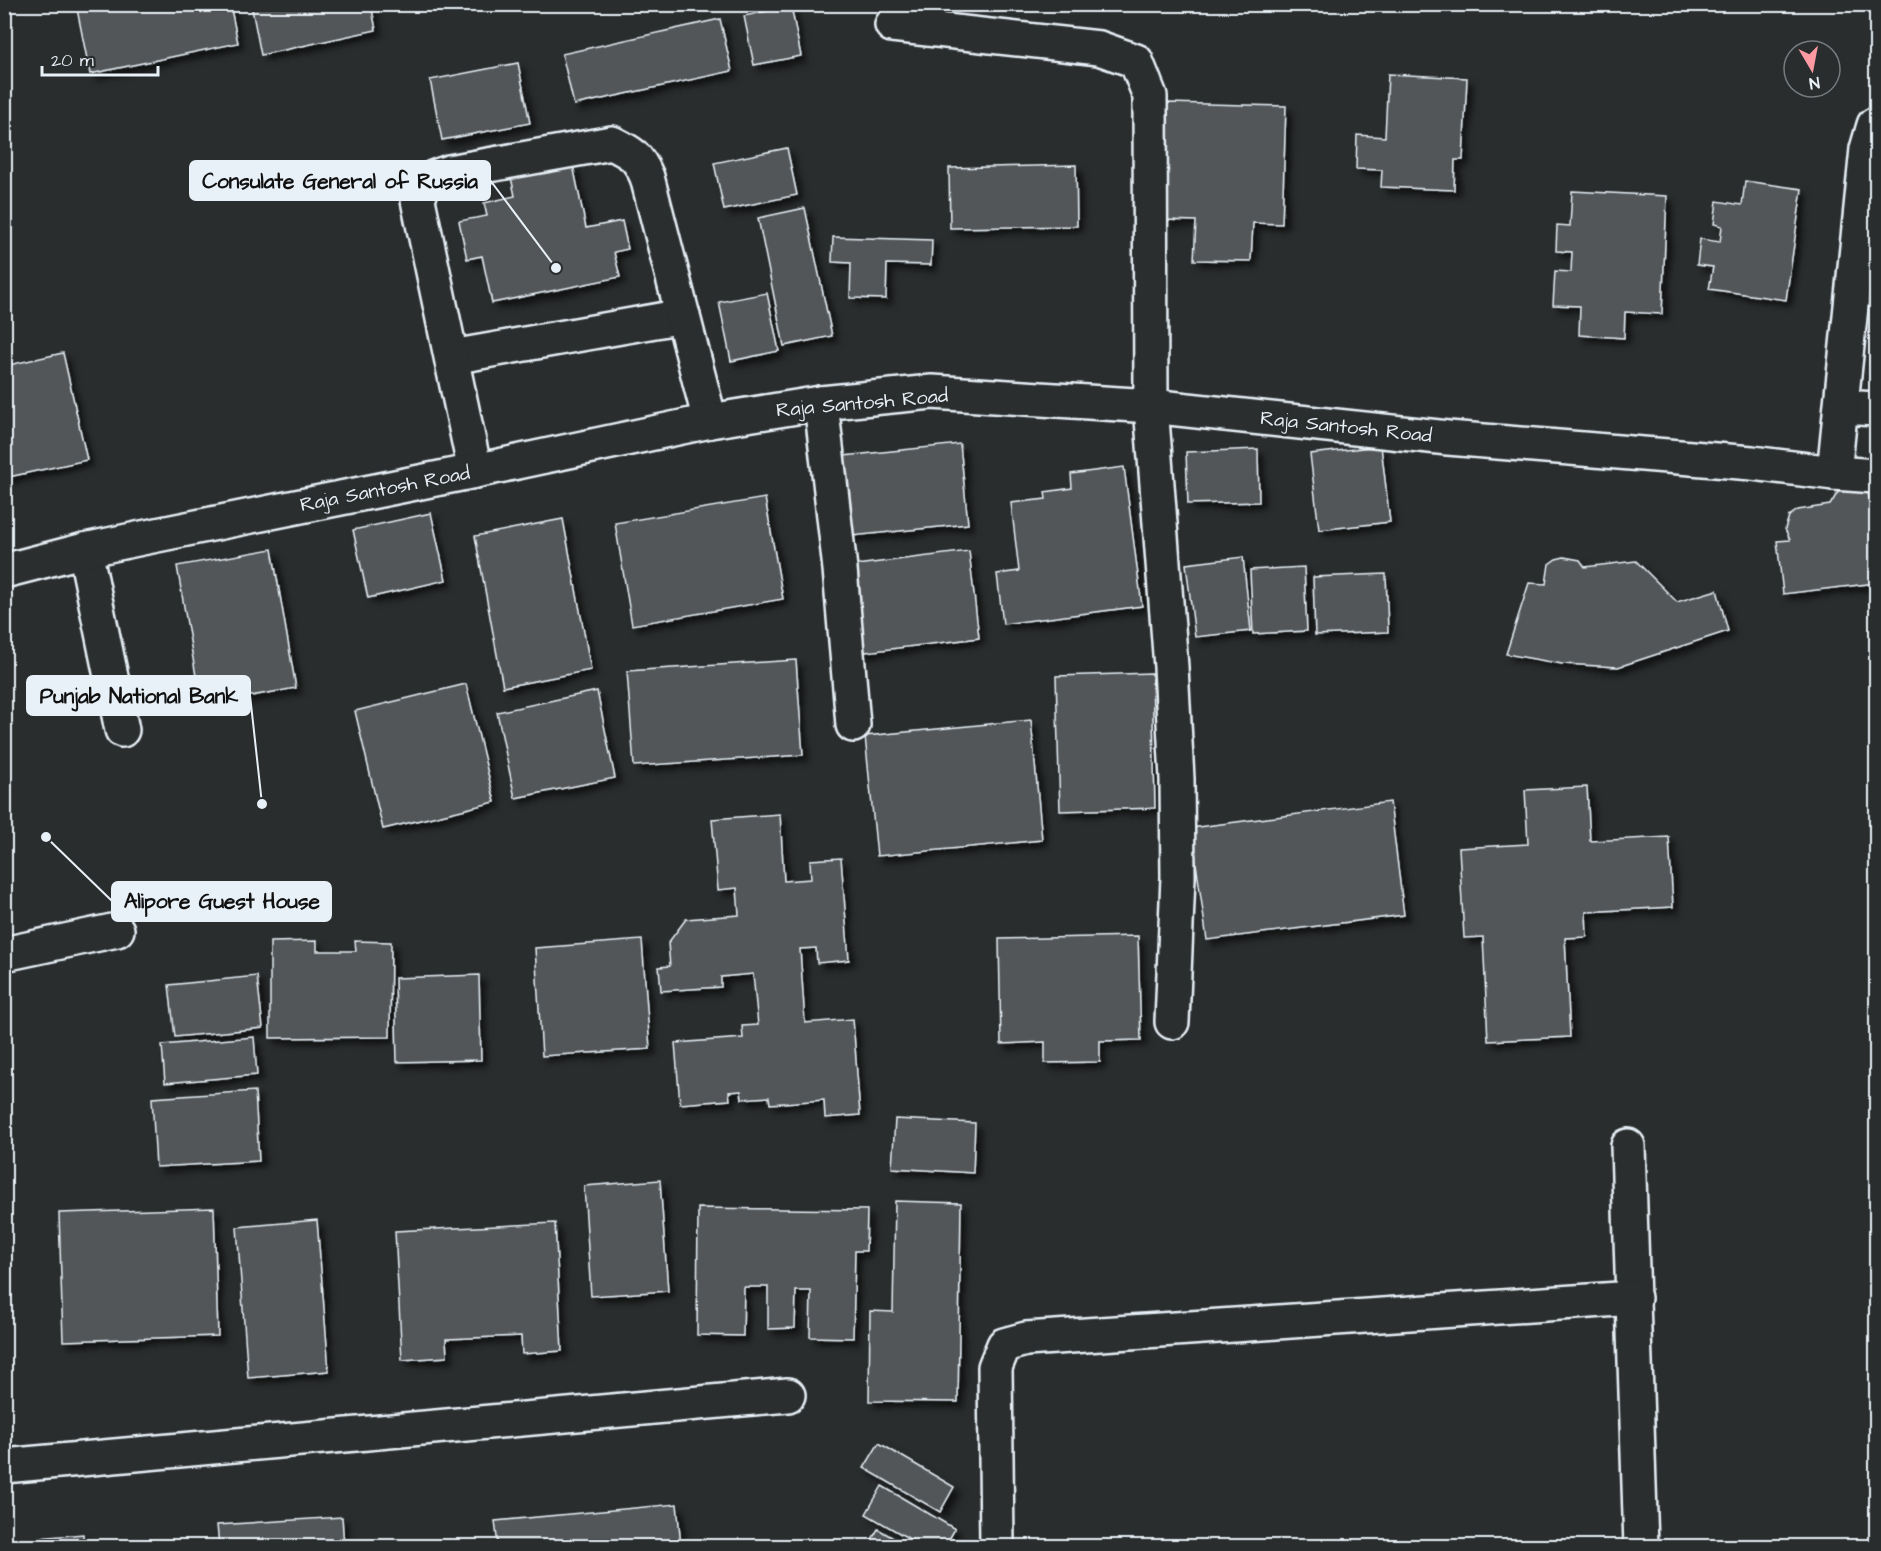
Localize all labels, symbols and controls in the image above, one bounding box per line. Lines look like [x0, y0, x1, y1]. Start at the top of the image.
scale bar [42, 39, 158, 77]
north arrow [1782, 39, 1842, 99]
text: 20 m [51, 48, 94, 73]
text: N [1808, 71, 1821, 94]
callout: Consulate General of Russia [190, 161, 490, 200]
text: Consulate General of Russia [202, 167, 478, 196]
street label: Raja Santosh Road [775, 382, 949, 424]
street label: Raja Santosh Road [1259, 404, 1433, 450]
street label: Raja Santosh Road [298, 459, 472, 519]
callout: Punjab National Bank [27, 676, 250, 715]
text: Punjab National Bank [40, 682, 238, 712]
callout: Alipore Guest House [112, 882, 331, 921]
text: Alipore Guest House [124, 887, 321, 917]

